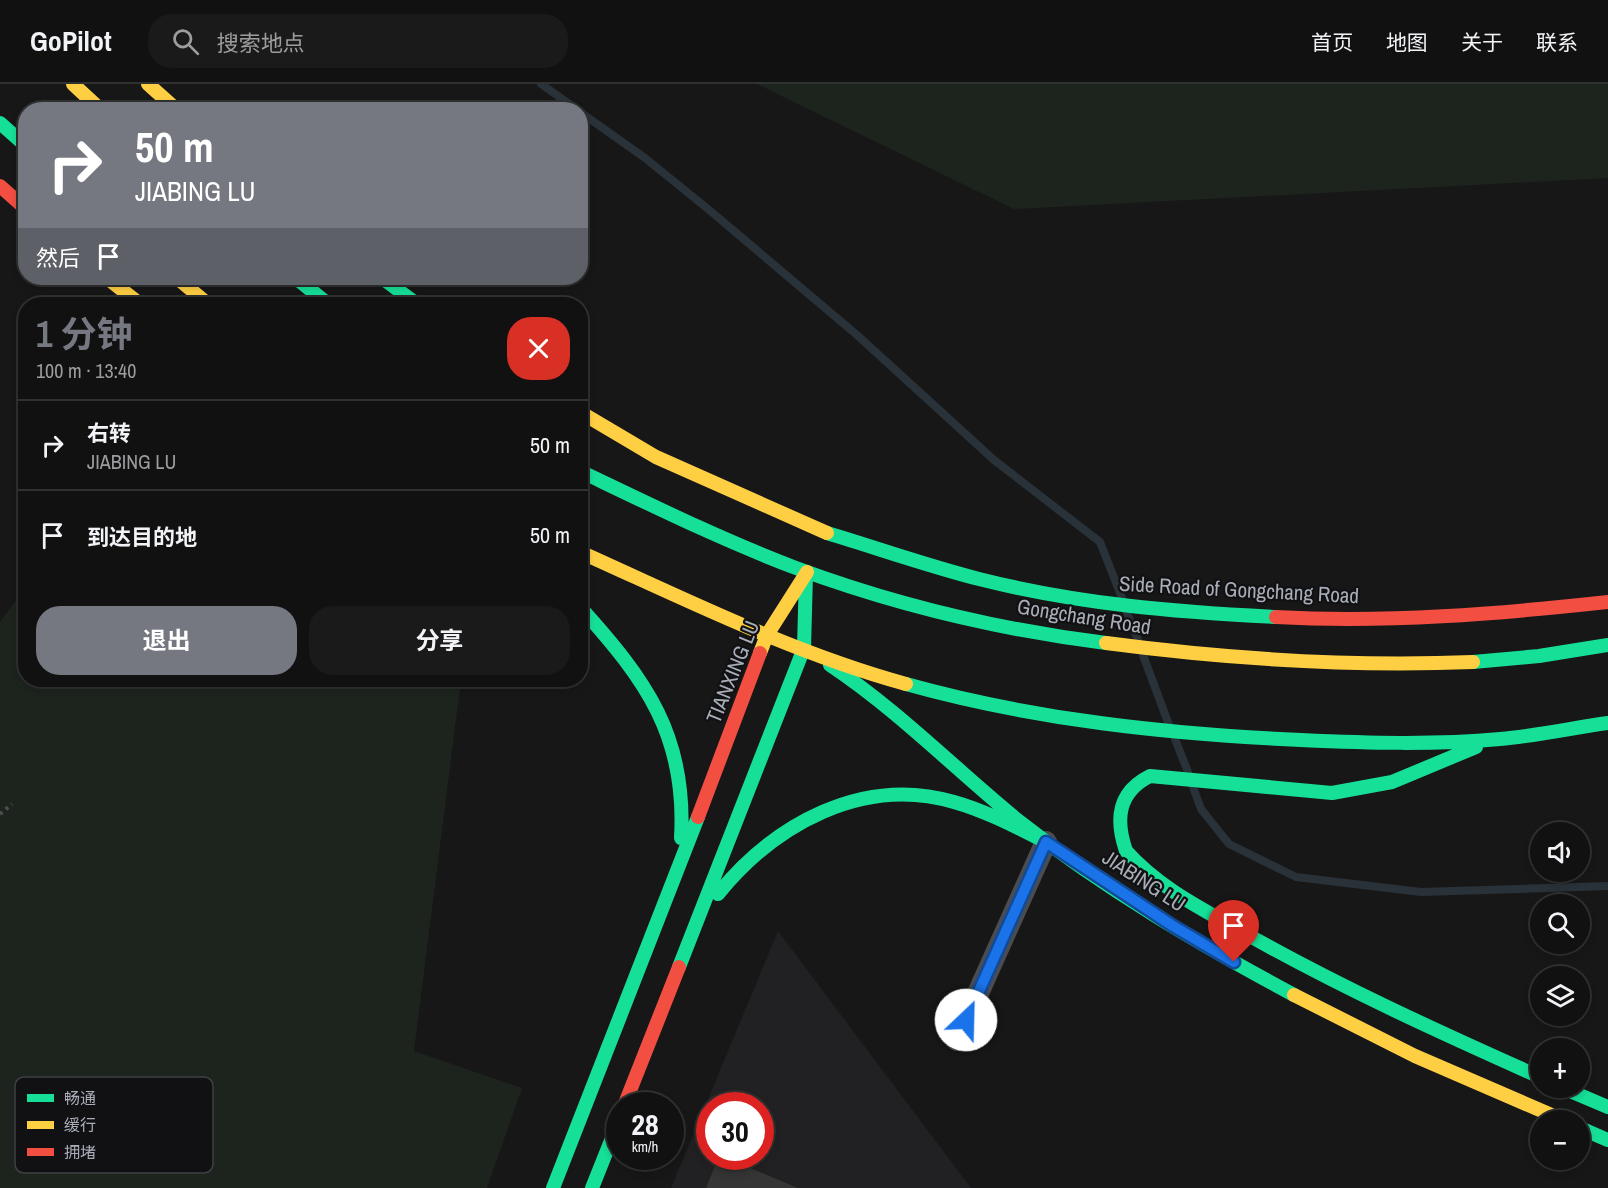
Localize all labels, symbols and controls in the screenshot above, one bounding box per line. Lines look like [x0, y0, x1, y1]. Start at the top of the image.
search box [148, 14, 568, 68]
text: GoPilot [30, 22, 112, 60]
icon: search [169, 25, 202, 58]
text: 搜索地点 [217, 28, 305, 58]
text: 首页 [1311, 28, 1353, 57]
text: 地图 [1386, 28, 1428, 57]
text: 关于 [1461, 28, 1503, 57]
text: 联系 [1536, 28, 1578, 57]
text: 50 m [135, 119, 214, 175]
icon: right [36, 126, 114, 204]
text: JIABING LU [135, 173, 256, 209]
icon: arrive [92, 240, 125, 273]
text: 然后 [36, 243, 80, 273]
text: 1 分钟 [36, 310, 133, 358]
button: close [507, 317, 570, 380]
text: 100 m · 13:40 [36, 357, 136, 384]
text: 右转 [87, 418, 131, 448]
icon: right [36, 429, 69, 462]
text: 50 m [530, 430, 570, 460]
text: JIABING LU [87, 448, 176, 475]
icon: arrive [36, 519, 69, 552]
text: 50 m [530, 520, 570, 550]
text: 到达目的地 [87, 522, 197, 552]
street label: Side Road of Gongchang Road [1118, 569, 1360, 610]
street label: Gongchang Road [1015, 592, 1153, 641]
button: 退出 [36, 606, 297, 675]
button: 分享 [309, 606, 570, 675]
street label: TIANXING LU [699, 616, 766, 727]
map controls [1530, 822, 1590, 1170]
button: sound [1530, 822, 1590, 882]
street label: JIABING LU [1097, 843, 1192, 918]
button: search [1530, 894, 1590, 954]
pin [1208, 900, 1259, 962]
icon: arrive [1217, 909, 1250, 942]
button: layers [1530, 966, 1590, 1026]
position arrow [934, 988, 998, 1052]
button: + [1530, 1038, 1590, 1098]
legend [15, 1077, 213, 1173]
text: 畅通 [64, 1087, 96, 1109]
speed limit sign: 30 [696, 1092, 774, 1170]
text: 28 [631, 1104, 659, 1144]
button: − [1530, 1110, 1590, 1170]
text: 缓行 [64, 1114, 96, 1136]
text: km/h [632, 1136, 658, 1157]
text: 拥堵 [64, 1141, 96, 1163]

